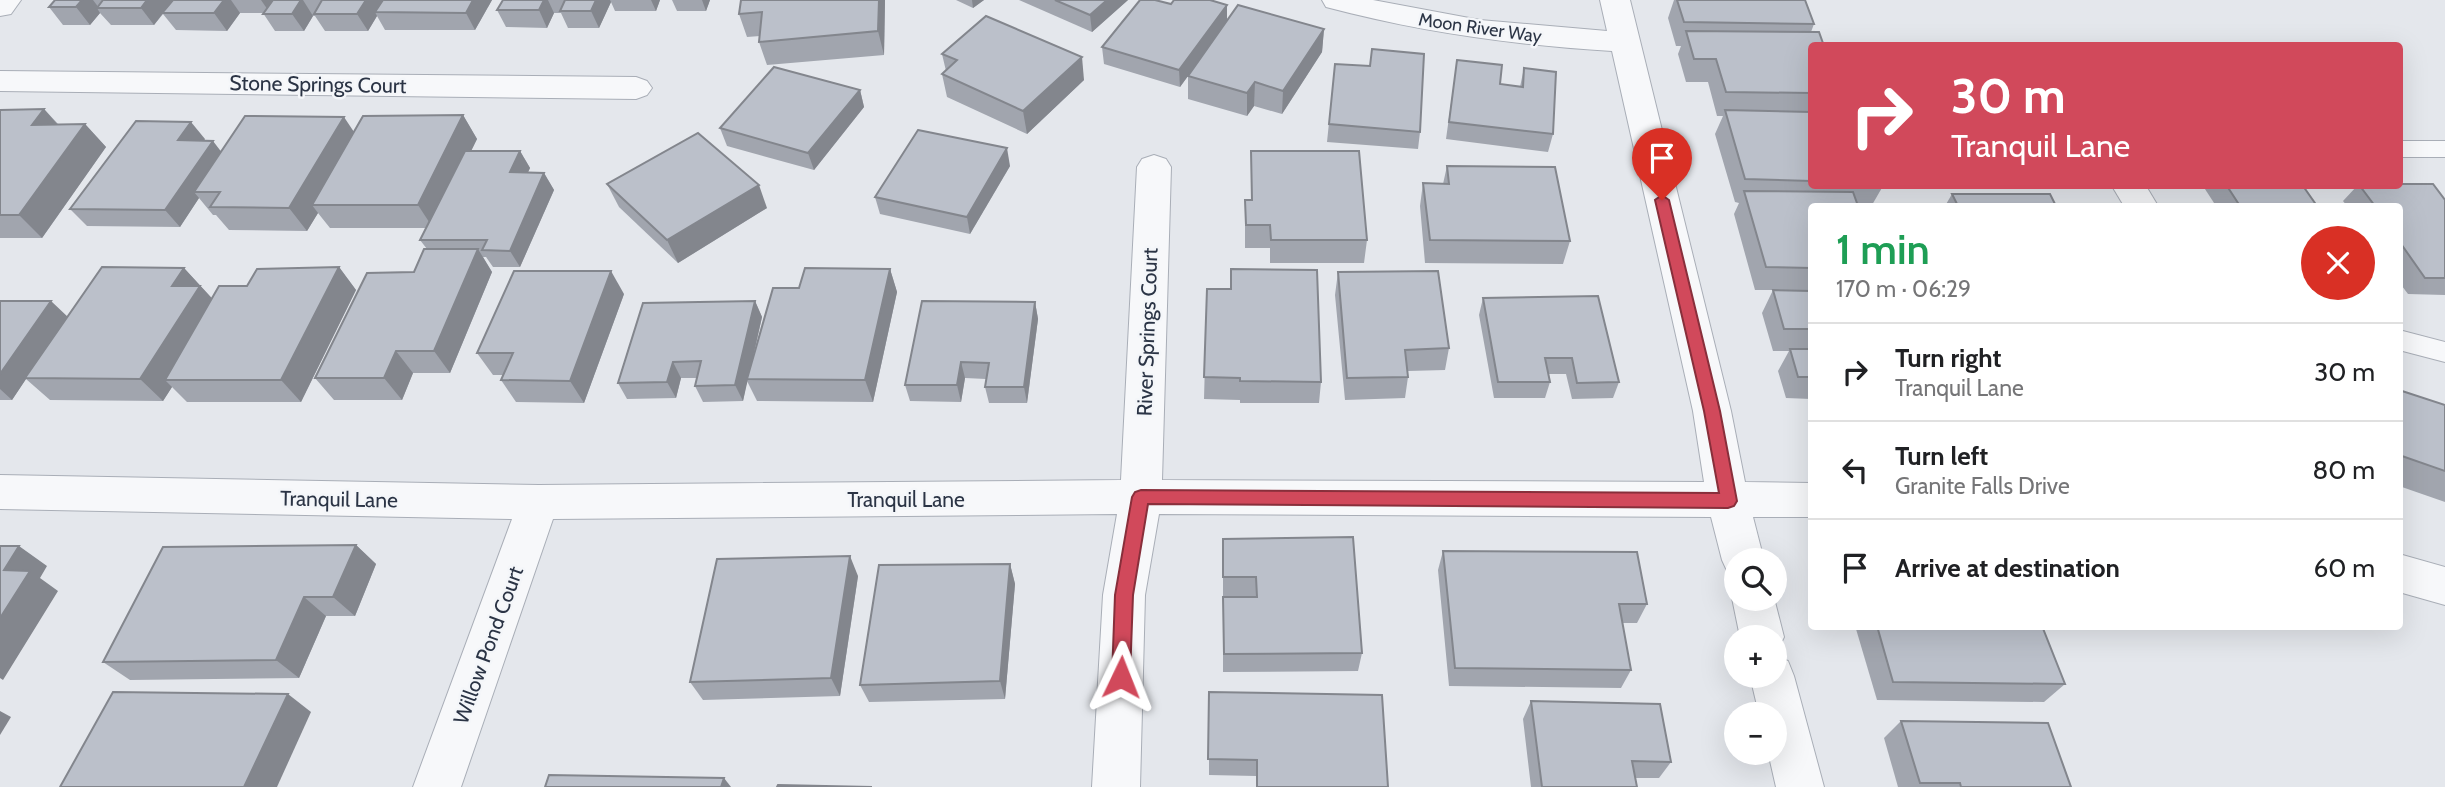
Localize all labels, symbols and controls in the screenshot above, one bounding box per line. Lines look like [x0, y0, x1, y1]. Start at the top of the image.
street label: Moon River Way [1417, 8, 1543, 48]
text: 30 m [1951, 66, 2066, 125]
street label: Stone Springs Court [229, 70, 407, 98]
icon: right [1836, 70, 1927, 161]
text: Tranquil Lane [1951, 126, 2130, 165]
pin [1632, 128, 1692, 200]
icon: arrive [1643, 139, 1681, 177]
text: 1 min [1836, 223, 1930, 275]
button: close [2301, 226, 2375, 300]
street label: River Springs Court [1132, 247, 1162, 417]
text: 170 m · 06:29 [1836, 275, 1971, 303]
text: Turn right [1895, 342, 2001, 374]
icon: right [1836, 353, 1874, 391]
text: 30 m [2314, 356, 2375, 388]
text: Tranquil Lane [1895, 374, 2024, 402]
text: Turn left [1895, 440, 1988, 472]
icon: left [1836, 451, 1874, 489]
text: 80 m [2312, 454, 2375, 486]
text: Granite Falls Drive [1895, 472, 2070, 500]
street label: Tranquil Lane [280, 485, 398, 513]
street label: Tranquil Lane [847, 487, 965, 512]
map controls [1724, 548, 1787, 765]
button: search [1724, 548, 1787, 611]
icon: arrive [1836, 549, 1874, 587]
text: Arrive at destination [1895, 552, 2120, 584]
text: 60 m [2313, 552, 2375, 584]
street label: Willow Pond Court [448, 563, 528, 727]
button: + [1724, 625, 1787, 688]
position arrow [1084, 640, 1158, 714]
button: − [1724, 702, 1787, 765]

